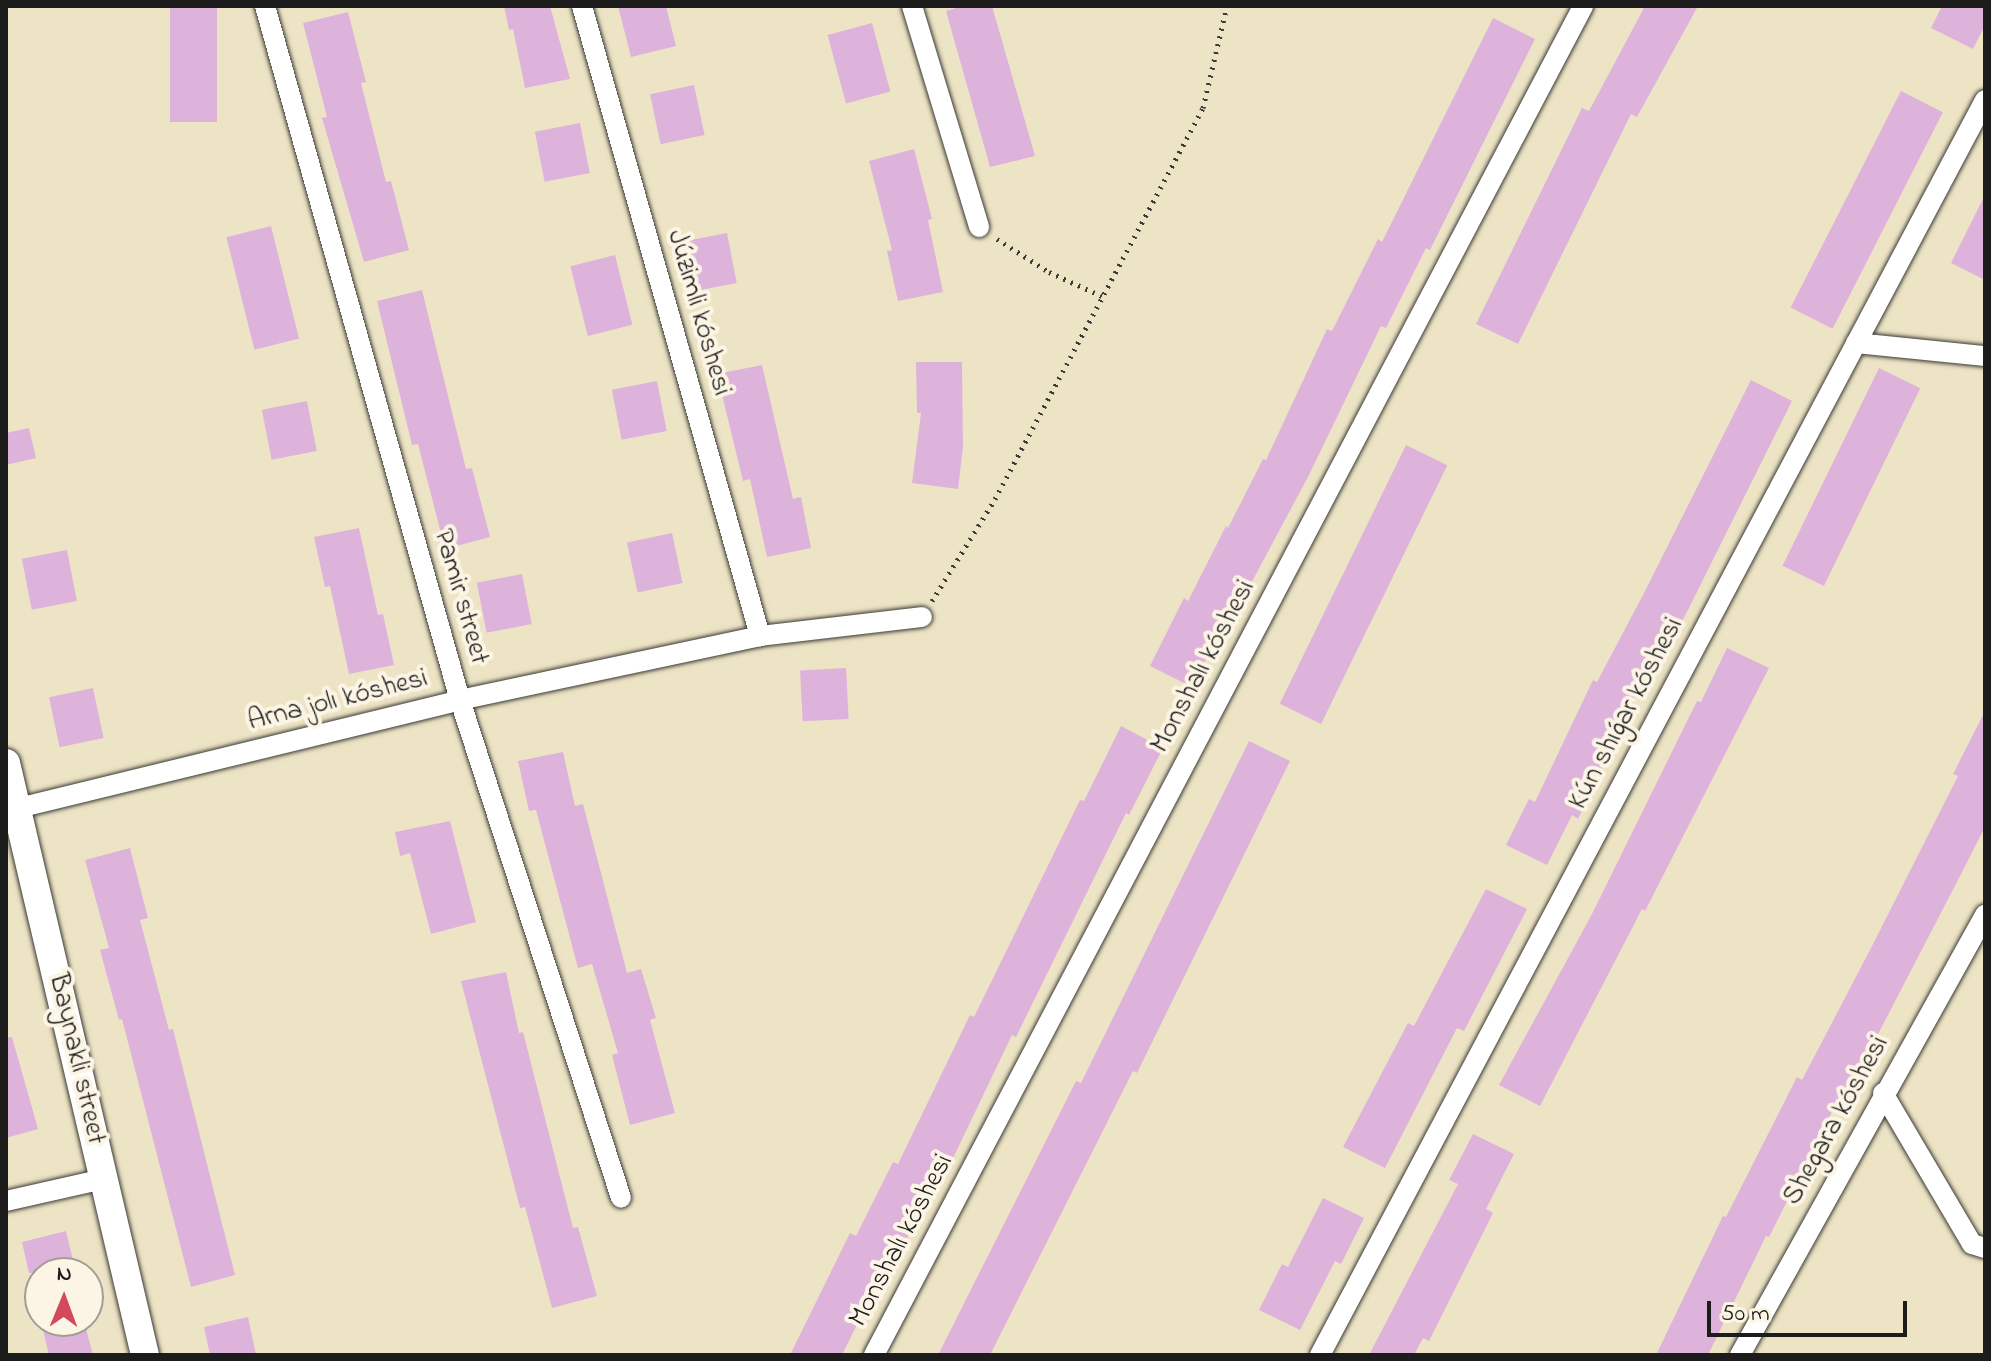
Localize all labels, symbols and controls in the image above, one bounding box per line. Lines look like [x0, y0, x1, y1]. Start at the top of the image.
street label: Júzimli kóshesi [658, 226, 738, 400]
street label: Pamir street [425, 526, 495, 668]
street label: Monshalı kóshesi [1144, 575, 1264, 759]
street label: Kún shıǵar kóshesi [1562, 612, 1692, 816]
street label: Arna jolı kóshesi [245, 662, 431, 740]
street label: Baynakli street [40, 970, 112, 1148]
street label: Shegara kóshesi [1777, 1030, 1897, 1212]
street label: Monshalı kóshesi [842, 1149, 962, 1333]
north arrow [24, 1257, 104, 1337]
text: N [57, 1259, 72, 1291]
scale bar [1711, 1285, 1911, 1335]
text: 50 m [1721, 1297, 1770, 1332]

